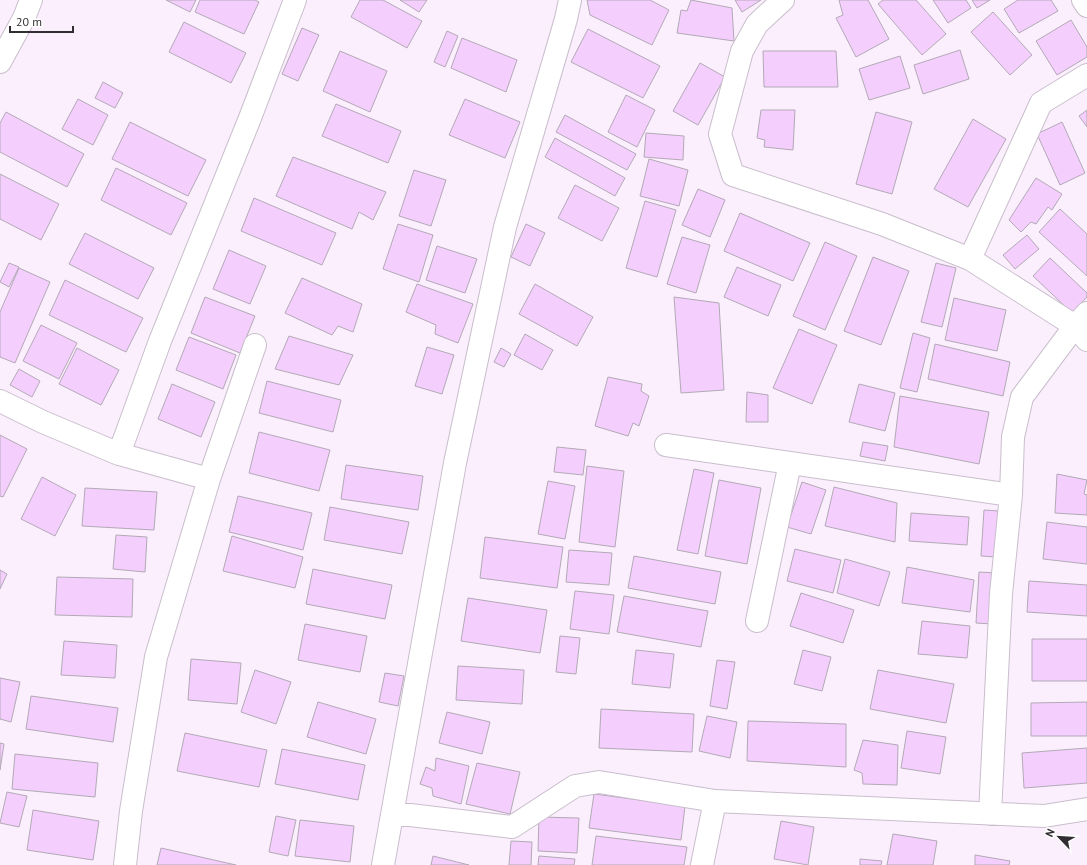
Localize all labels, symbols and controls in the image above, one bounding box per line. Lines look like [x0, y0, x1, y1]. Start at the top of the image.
scale bar [10, 8, 73, 34]
text: 20 m [16, 14, 42, 29]
north arrow [1039, 817, 1079, 857]
text: N [1042, 827, 1058, 839]

